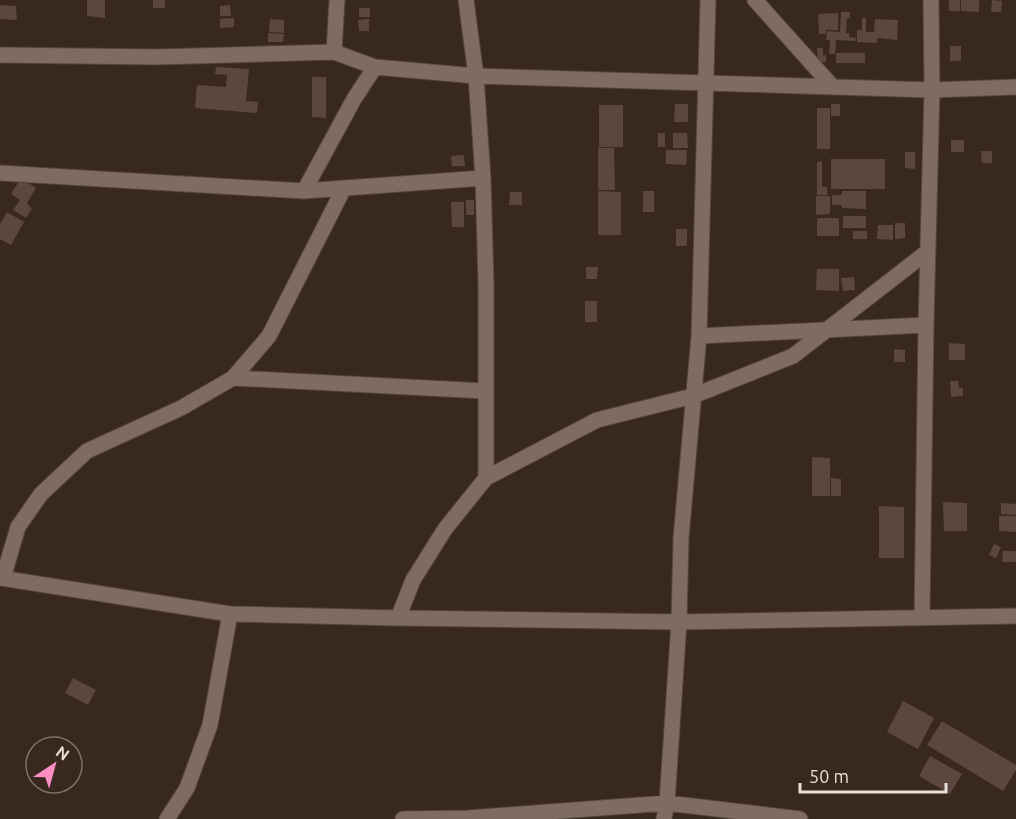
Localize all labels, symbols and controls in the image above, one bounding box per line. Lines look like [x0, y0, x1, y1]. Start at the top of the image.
north arrow [24, 735, 84, 795]
text: N [53, 742, 73, 764]
scale bar [800, 756, 946, 794]
text: 50 m [809, 766, 849, 786]

